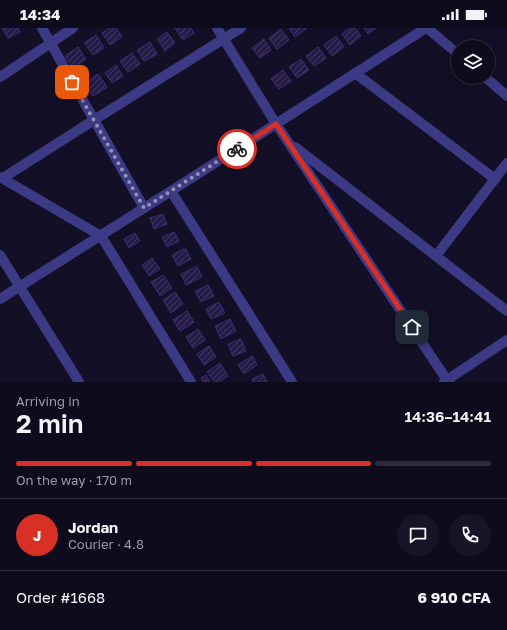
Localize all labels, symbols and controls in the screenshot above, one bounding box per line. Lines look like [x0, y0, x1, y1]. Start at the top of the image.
text: 14:34 [20, 5, 60, 23]
map controls [451, 40, 495, 84]
button: layers [451, 40, 495, 84]
pin [55, 65, 89, 99]
icon: bag [61, 71, 83, 93]
courier [217, 129, 257, 169]
icon: bike [226, 138, 248, 160]
pin [395, 310, 429, 344]
icon: home [401, 316, 423, 338]
text: Arriving in [16, 393, 80, 409]
text: 14:36–14:41 [404, 407, 491, 425]
text: 2 min [16, 408, 84, 439]
text: On the way · 170 m [16, 472, 132, 488]
button: chat [397, 514, 439, 556]
button: phone [449, 514, 491, 556]
text: Jordan [68, 518, 118, 536]
text: J [33, 526, 41, 544]
text: Courier · 4.8 [68, 536, 144, 552]
text: Order #1668 [16, 588, 105, 606]
text: 6 910 CFA [417, 588, 491, 606]

